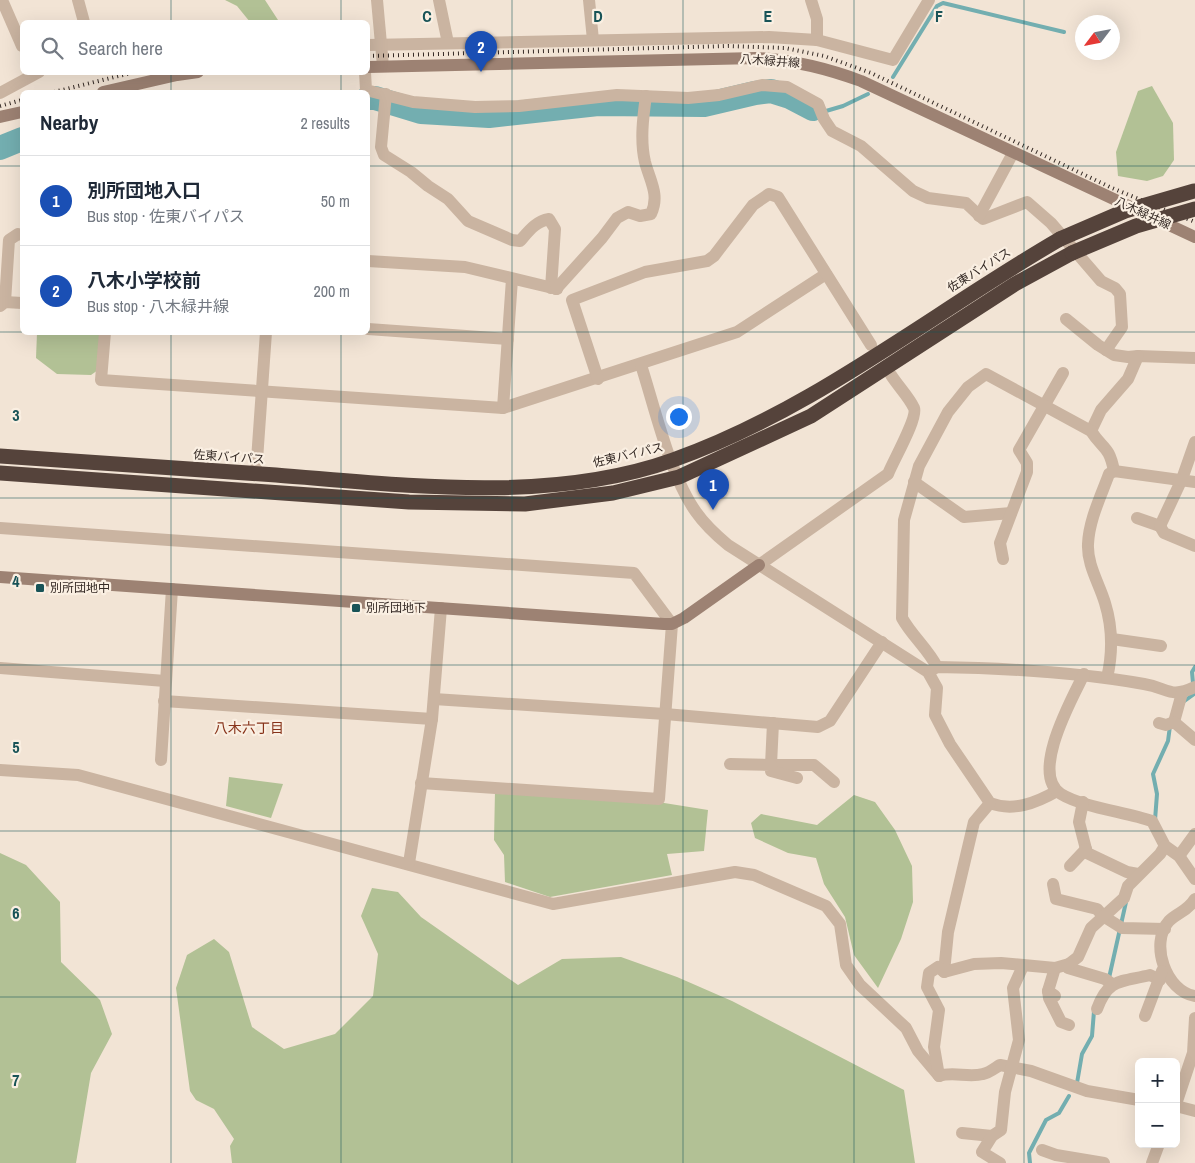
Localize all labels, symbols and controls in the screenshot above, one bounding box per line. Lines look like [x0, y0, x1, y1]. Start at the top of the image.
text: C [422, 5, 432, 27]
text: D [593, 5, 603, 27]
text: E [764, 5, 773, 27]
text: F [935, 5, 943, 27]
north arrow [1075, 15, 1120, 60]
search box [20, 20, 370, 75]
pin: 2 [465, 31, 497, 72]
icon: search [38, 34, 66, 62]
text: Search here [78, 35, 163, 61]
street label: 八木緑井線 [740, 51, 800, 71]
text: Nearby [40, 108, 98, 137]
text: 2 results [300, 112, 350, 134]
text: 別所団地入口 [87, 177, 201, 203]
text: 1 [52, 190, 60, 212]
text: 50 m [321, 190, 350, 212]
street label: 八木緑井線 [1112, 193, 1174, 233]
text: Bus stop · 佐東バイパス [87, 205, 245, 227]
street label: 佐東バイパス [944, 244, 1014, 296]
text: 八木小学校前 [87, 267, 201, 293]
text: 2 [52, 280, 60, 302]
text: 200 m [314, 280, 350, 302]
text: Bus stop · 八木緑井線 [87, 295, 229, 317]
text: 3 [12, 404, 20, 426]
your location [666, 404, 692, 430]
street label: 佐東バイパス [591, 439, 665, 471]
street label: 佐東バイパス [193, 447, 265, 467]
pin: 1 [697, 469, 729, 510]
text: 4 [12, 570, 20, 592]
place label: 別所団地中 [50, 580, 110, 596]
marker: 別所団地中 [34, 582, 46, 594]
place label: 別所団地下 [366, 600, 426, 616]
marker: 別所団地下 [350, 602, 362, 614]
district label: 八木六丁目 [214, 719, 284, 737]
text: 5 [12, 736, 20, 758]
text: 6 [12, 902, 20, 924]
map controls [1135, 1058, 1180, 1148]
button: + [1135, 1058, 1180, 1103]
text: 7 [12, 1069, 20, 1091]
button: − [1135, 1103, 1180, 1148]

